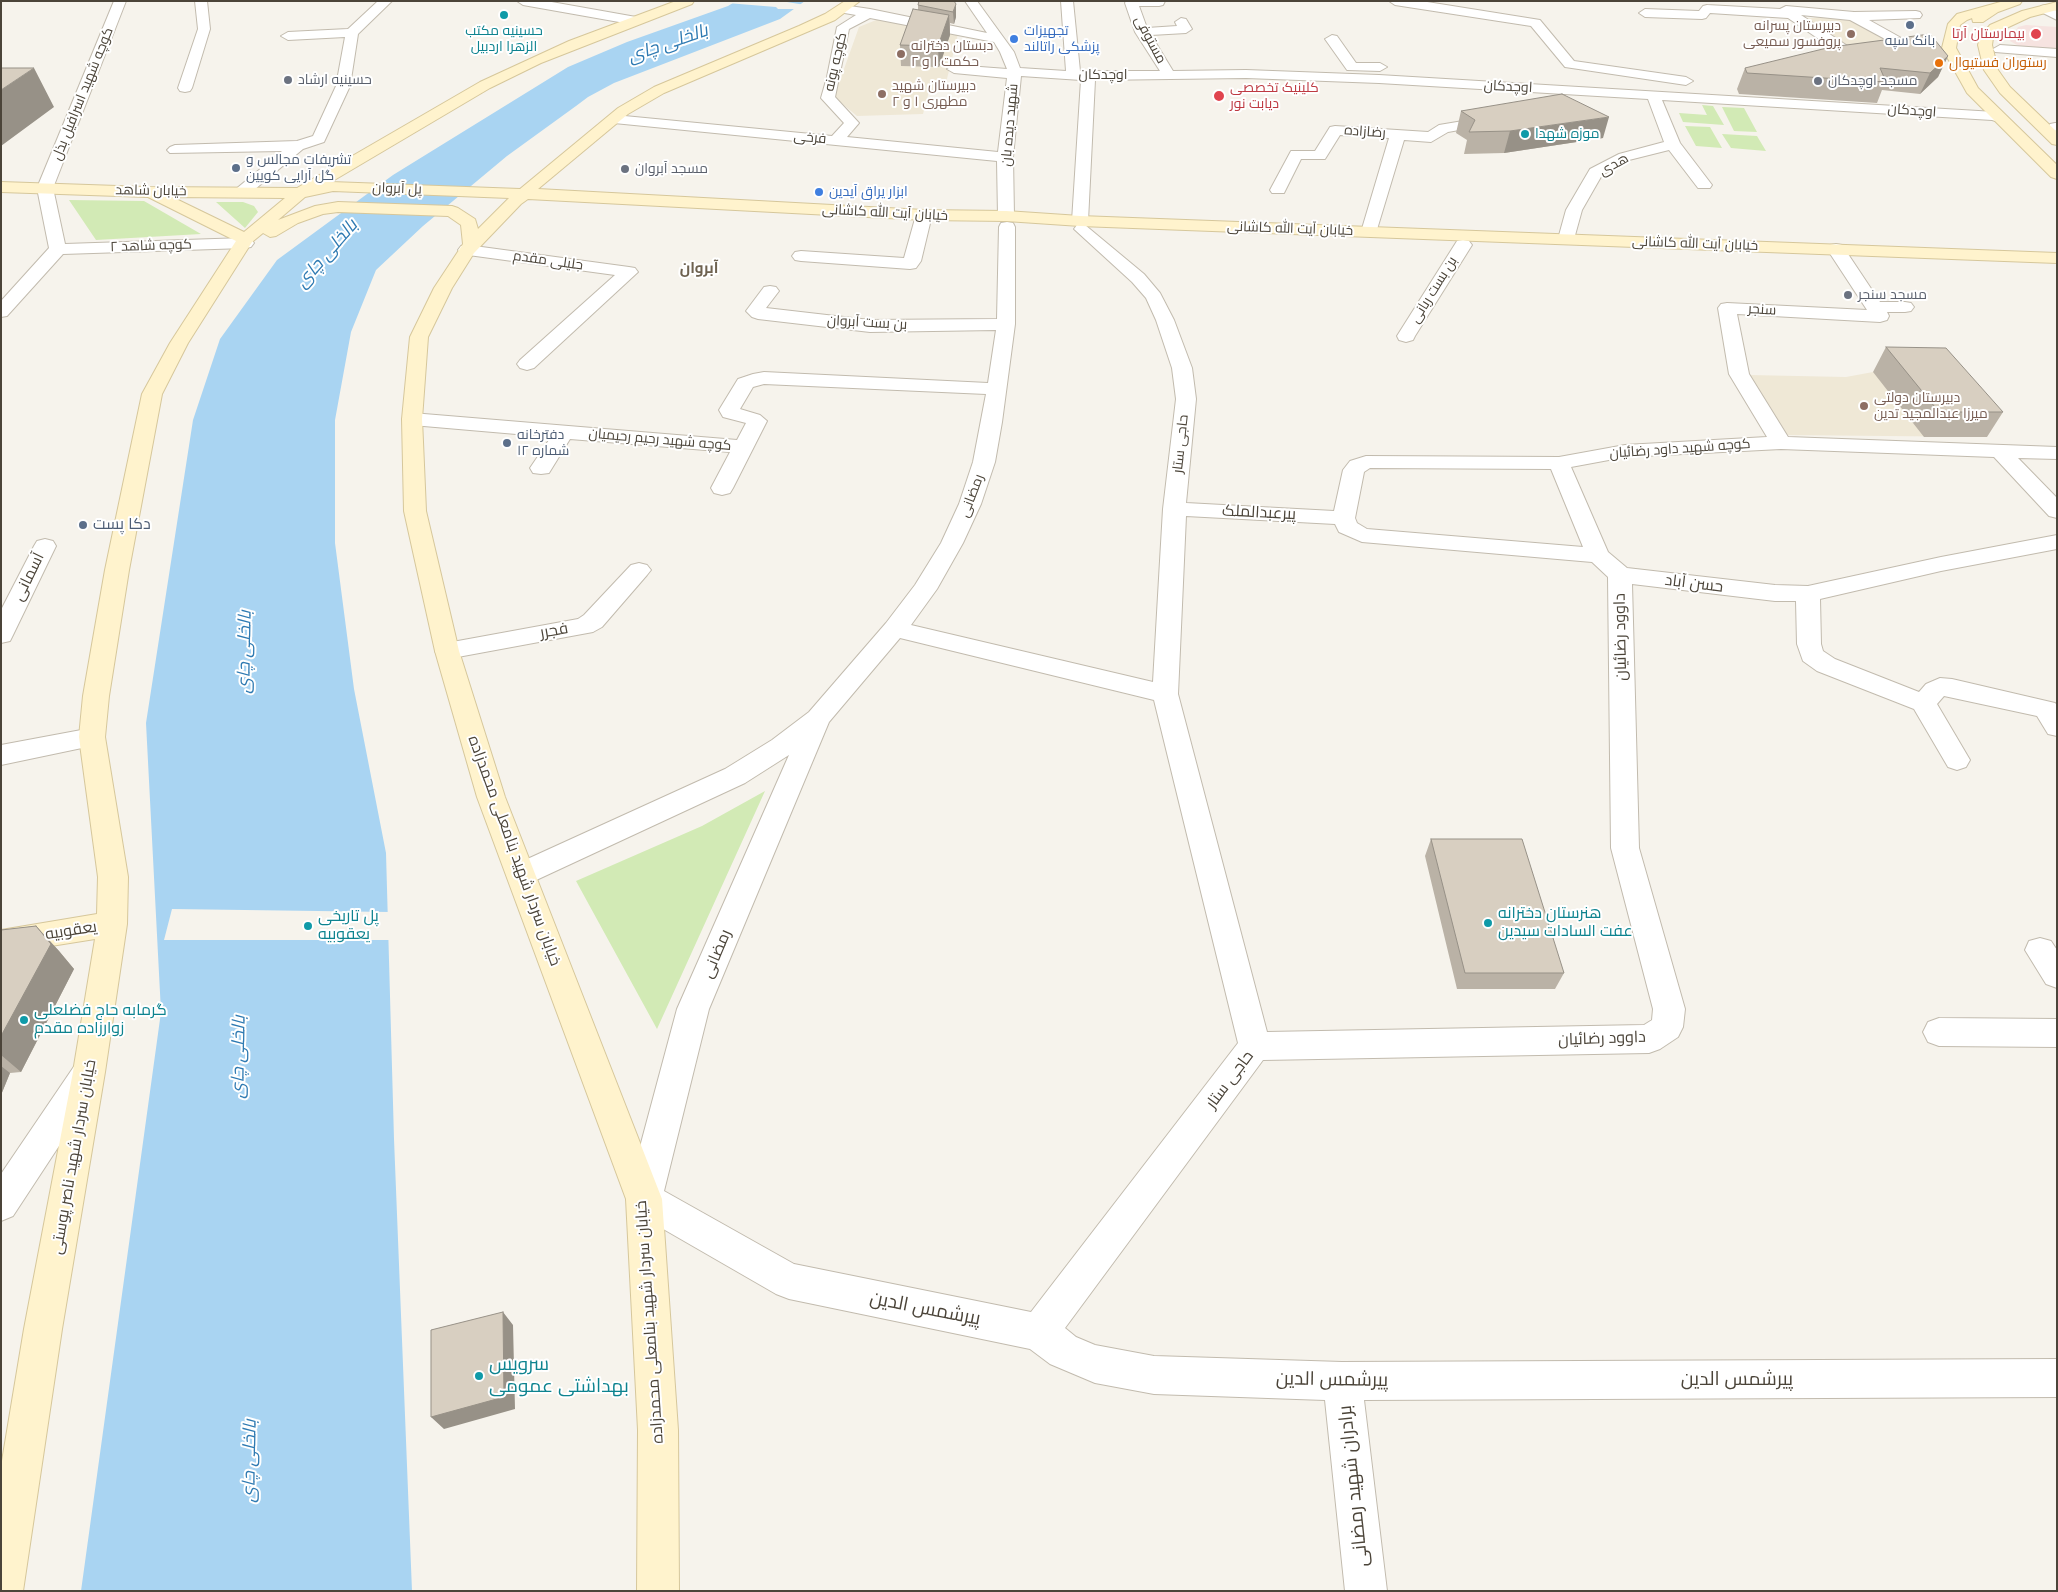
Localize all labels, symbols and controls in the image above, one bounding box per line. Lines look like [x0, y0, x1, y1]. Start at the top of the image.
marker: حسینیه مکتب الزهرا اردبیل [498, 9, 510, 21]
street label: مستوفی [1131, 13, 1169, 67]
place label: دبیرستان پسرانه پروفسور سمیعی [1743, 18, 1841, 50]
marker: بانک سپه [1904, 19, 1916, 31]
water label: بالخلی چای [625, 20, 711, 68]
place label: حسینیه مکتب الزهرا اردبیل [465, 23, 543, 56]
place label: تجهیزات پزشکی راتالند [1024, 23, 1099, 56]
street label: کوچه شهید اسرافیل بذل [49, 25, 117, 163]
place label: بیمارستان آرتا [1952, 26, 2025, 42]
marker: بیمارستان آرتا [2029, 27, 2043, 41]
marker: دبیرستان پسرانه پروفسور سمیعی [1845, 28, 1857, 40]
street label: کوچه پونه [821, 31, 851, 93]
marker: تجهیزات پزشکی راتالند [1008, 33, 1020, 45]
place label: بانک سپه [1885, 33, 1935, 49]
place label: دبستان دخترانه حکمت ۱ و ۲ [911, 38, 993, 70]
marker: دبستان دخترانه حکمت ۱ و ۲ [895, 48, 907, 60]
place label: رستوران فستیوال [1949, 55, 2047, 71]
marker: رستوران فستیوال [1933, 57, 1945, 69]
street label: اوچدکان [1079, 67, 1127, 83]
place label: حسینیه ارشاد [298, 72, 372, 88]
place label: مسجد اوچدکان [1828, 73, 1917, 89]
marker: حسینیه ارشاد [282, 74, 294, 86]
marker: مسجد اوچدکان [1812, 75, 1824, 87]
street label: اوچدکان [1483, 77, 1533, 97]
place label: دبیرستان شهید مطهری ۱ و ۲ [892, 78, 976, 110]
place label: کلینیک تخصصی دیابت نور [1230, 80, 1319, 112]
street label: شهید دیده بان [998, 83, 1022, 167]
marker: دبیرستان شهید مطهری ۱ و ۲ [876, 88, 888, 100]
marker: کلینیک تخصصی دیابت نور [1212, 89, 1226, 103]
street label: اوچدکان [1887, 101, 1937, 121]
street label: رضازاده [1344, 122, 1386, 142]
place label: موزه شهدا [1535, 126, 1600, 142]
street label: فرخی [793, 128, 827, 148]
marker: موزه شهدا [1519, 128, 1531, 140]
street label: هدی [1596, 150, 1632, 180]
place label: تشریفات مجالس و گل آرایی کویین [246, 152, 351, 184]
place label: مسجد آبروان [635, 161, 708, 177]
marker: تشریفات مجالس و گل آرایی کویین [230, 162, 242, 174]
marker: مسجد آبروان [619, 163, 631, 175]
street label: پل آبروان [372, 180, 422, 198]
street label: خیابان شاهد [115, 182, 187, 200]
place label: ابزار یراق آیدین [829, 184, 908, 200]
marker: ابزار یراق آیدین [813, 186, 825, 198]
street label: خیابان آیت الله کاشانی [822, 201, 948, 225]
water label: بالخلی چای [291, 215, 363, 293]
street label: خیابان آیت الله کاشانی [1227, 218, 1353, 240]
street label: خیابان آیت الله کاشانی [1632, 233, 1758, 255]
street label: کوچه شاهد ۲ [110, 236, 192, 256]
street label: جلیلی مقدم [512, 248, 584, 274]
street label: بن بست ربانی [1407, 253, 1461, 327]
district label: آبروان [680, 260, 718, 278]
place label: مسجد سنجر [1858, 287, 1927, 303]
marker: مسجد سنجر [1842, 289, 1854, 301]
street label: سنجر [1747, 301, 1777, 319]
street label: بن بست آبروان [826, 313, 908, 333]
place label: دبیرستان دولتی میرزا عبدالمجید تدین [1874, 390, 1988, 422]
marker: دبیرستان دولتی میرزا عبدالمجید تدین [1858, 400, 1870, 412]
street label: حاجی ستار [1170, 414, 1192, 474]
street label: کوچه شهید رحیم رحیمیان [588, 425, 732, 455]
place label: دفترخانه شماره ۱۲ [517, 427, 569, 460]
street label: کوچه شهید داود رضائیان [1609, 436, 1751, 462]
marker: دفترخانه شماره ۱۲ [501, 437, 513, 449]
street label: رمضانی [956, 472, 988, 520]
street label: پیرعبدالملک [1222, 501, 1296, 525]
place label: دکا پست [93, 515, 151, 535]
marker: دکا پست [77, 519, 89, 531]
street label: آسمانی [9, 550, 49, 604]
street label: حسن آباد [1664, 571, 1724, 597]
street label: داوود رضائیان [1611, 593, 1631, 681]
water label: بالخلی چای [233, 610, 257, 694]
street label: فجرر [538, 619, 570, 643]
street label: خیابان سردار شهید بنامعلی محمدزاده [463, 733, 565, 969]
place label: هنرستان دخترانه عفت السادات سیدین [1498, 904, 1633, 942]
place label: پل تاریخی یعقوبیه [318, 907, 379, 945]
street label: یعقوبیه [44, 917, 98, 945]
marker: هنرستان دخترانه عفت السادات سیدین [1482, 917, 1494, 929]
marker: پل تاریخی یعقوبیه [302, 920, 314, 932]
street label: رمضانی [698, 927, 736, 981]
place label: گرمابه حاج فضلعلی زوارزاده مقدم [34, 1001, 167, 1039]
marker: گرمابه حاج فضلعلی زوارزاده مقدم [18, 1014, 30, 1026]
water label: بالخلی چای [227, 1015, 251, 1099]
street label: داوود رضائیان [1558, 1028, 1646, 1050]
street label: حاجی ستار [1202, 1047, 1258, 1113]
street label: خیابان سردار شهید ناصر پوستی [47, 1058, 101, 1256]
street label: خیابان سردار شهید بنامعلی محمدزاده [632, 1200, 668, 1444]
street label: پیرشمس الدین [868, 1287, 982, 1331]
place label: سرویس بهداشتی عمومی [489, 1354, 629, 1398]
street label: پیرشمس الدین [1276, 1368, 1388, 1392]
street label: پیرشمس الدین [1681, 1369, 1793, 1391]
marker: سرویس بهداشتی عمومی [473, 1370, 485, 1382]
street label: برادران شهید رمضانی [1334, 1404, 1374, 1568]
water label: بالخلی چای [238, 1419, 262, 1503]

